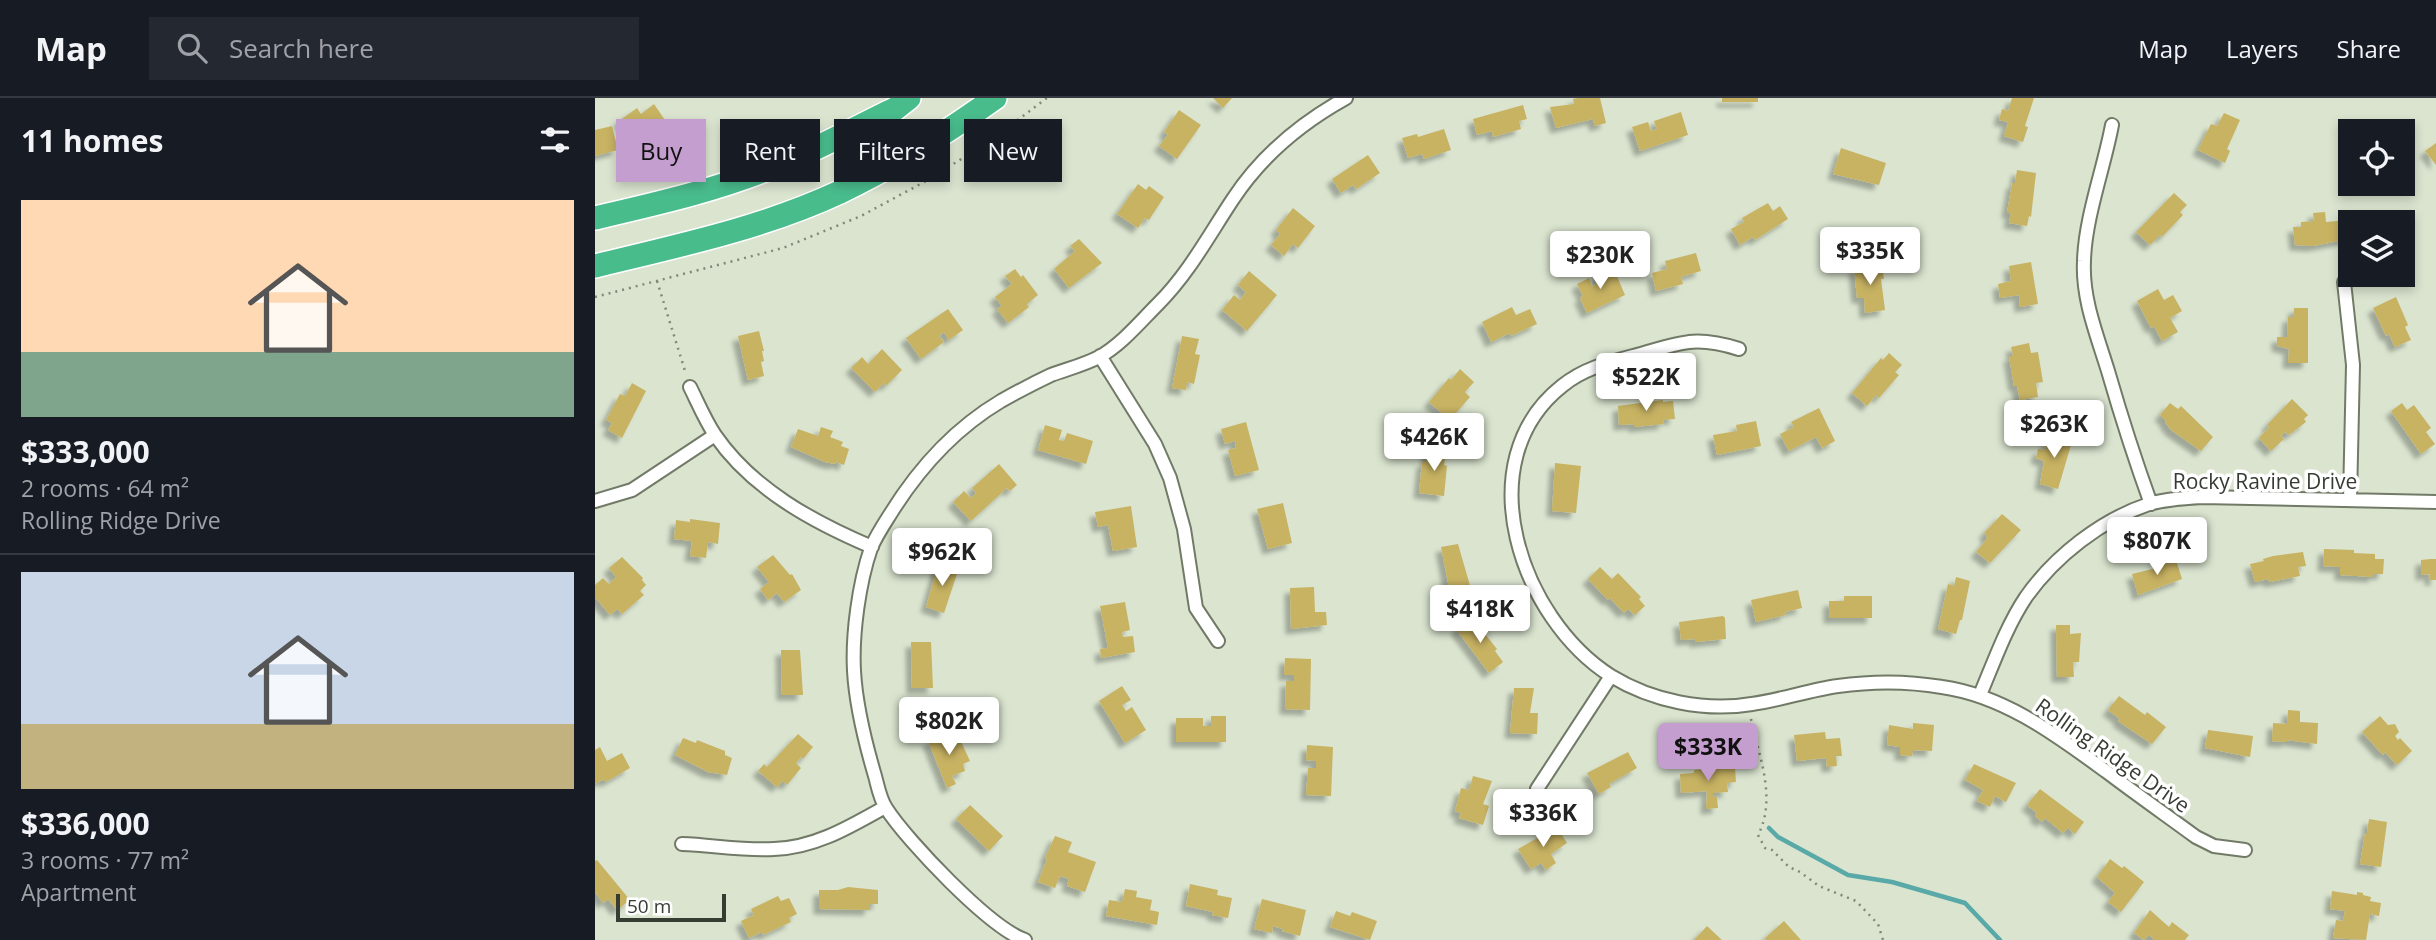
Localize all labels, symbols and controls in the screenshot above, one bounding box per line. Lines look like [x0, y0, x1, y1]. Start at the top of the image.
search box [149, 17, 639, 80]
text: Map [35, 26, 107, 71]
icon: search [173, 29, 211, 67]
text: Search here [229, 30, 374, 66]
text: Map [2138, 32, 2188, 65]
text: Layers [2226, 32, 2299, 65]
text: Share [2337, 32, 2401, 65]
chip: Buy [616, 119, 706, 182]
chip: Rent [720, 119, 820, 182]
chip: Filters [834, 119, 950, 182]
chip: New [964, 119, 1062, 182]
map controls [2338, 119, 2415, 287]
button: locate [2338, 119, 2415, 196]
text: 11 homes [21, 120, 164, 161]
icon: filters [536, 121, 574, 159]
button: layers [2338, 210, 2415, 287]
pin: $335K [1821, 228, 1919, 287]
pin: $230K [1551, 232, 1649, 291]
text: $335K [1836, 234, 1904, 266]
text: $230K [1566, 238, 1634, 270]
icon: home [235, 245, 361, 371]
pin: $522K [1597, 354, 1695, 413]
text: $522K [1612, 360, 1680, 392]
pin: $263K [2005, 400, 2103, 460]
text: $263K [2020, 407, 2088, 439]
pin: $426K [1385, 414, 1483, 473]
text: $426K [1400, 420, 1468, 452]
text: $333,000 [21, 431, 150, 472]
street label: Rocky Ravine Drive [2173, 467, 2357, 495]
text: 2 rooms · 64 m² [21, 472, 189, 504]
text: Rolling Ridge Drive [21, 504, 221, 536]
pin: $807K [2108, 518, 2206, 577]
text: $807K [2123, 524, 2191, 556]
pin: $962K [893, 528, 991, 588]
text: $962K [908, 535, 976, 567]
pin: $418K [1431, 586, 1529, 645]
text: $418K [1446, 592, 1514, 624]
icon: home [235, 617, 361, 743]
street label: Rolling Ridge Drive [2030, 691, 2196, 819]
pin: $802K [900, 698, 998, 757]
text: $802K [915, 704, 983, 736]
pin: $333K [1659, 724, 1757, 783]
text: $333K [1674, 730, 1742, 762]
pin: $336K [1494, 790, 1592, 849]
text: $336K [1509, 796, 1577, 828]
text: $336,000 [21, 803, 150, 844]
text: 3 rooms · 77 m² [21, 844, 189, 876]
text: Apartment [21, 876, 137, 908]
scale bar [616, 891, 726, 923]
text: 50 m [627, 893, 671, 919]

